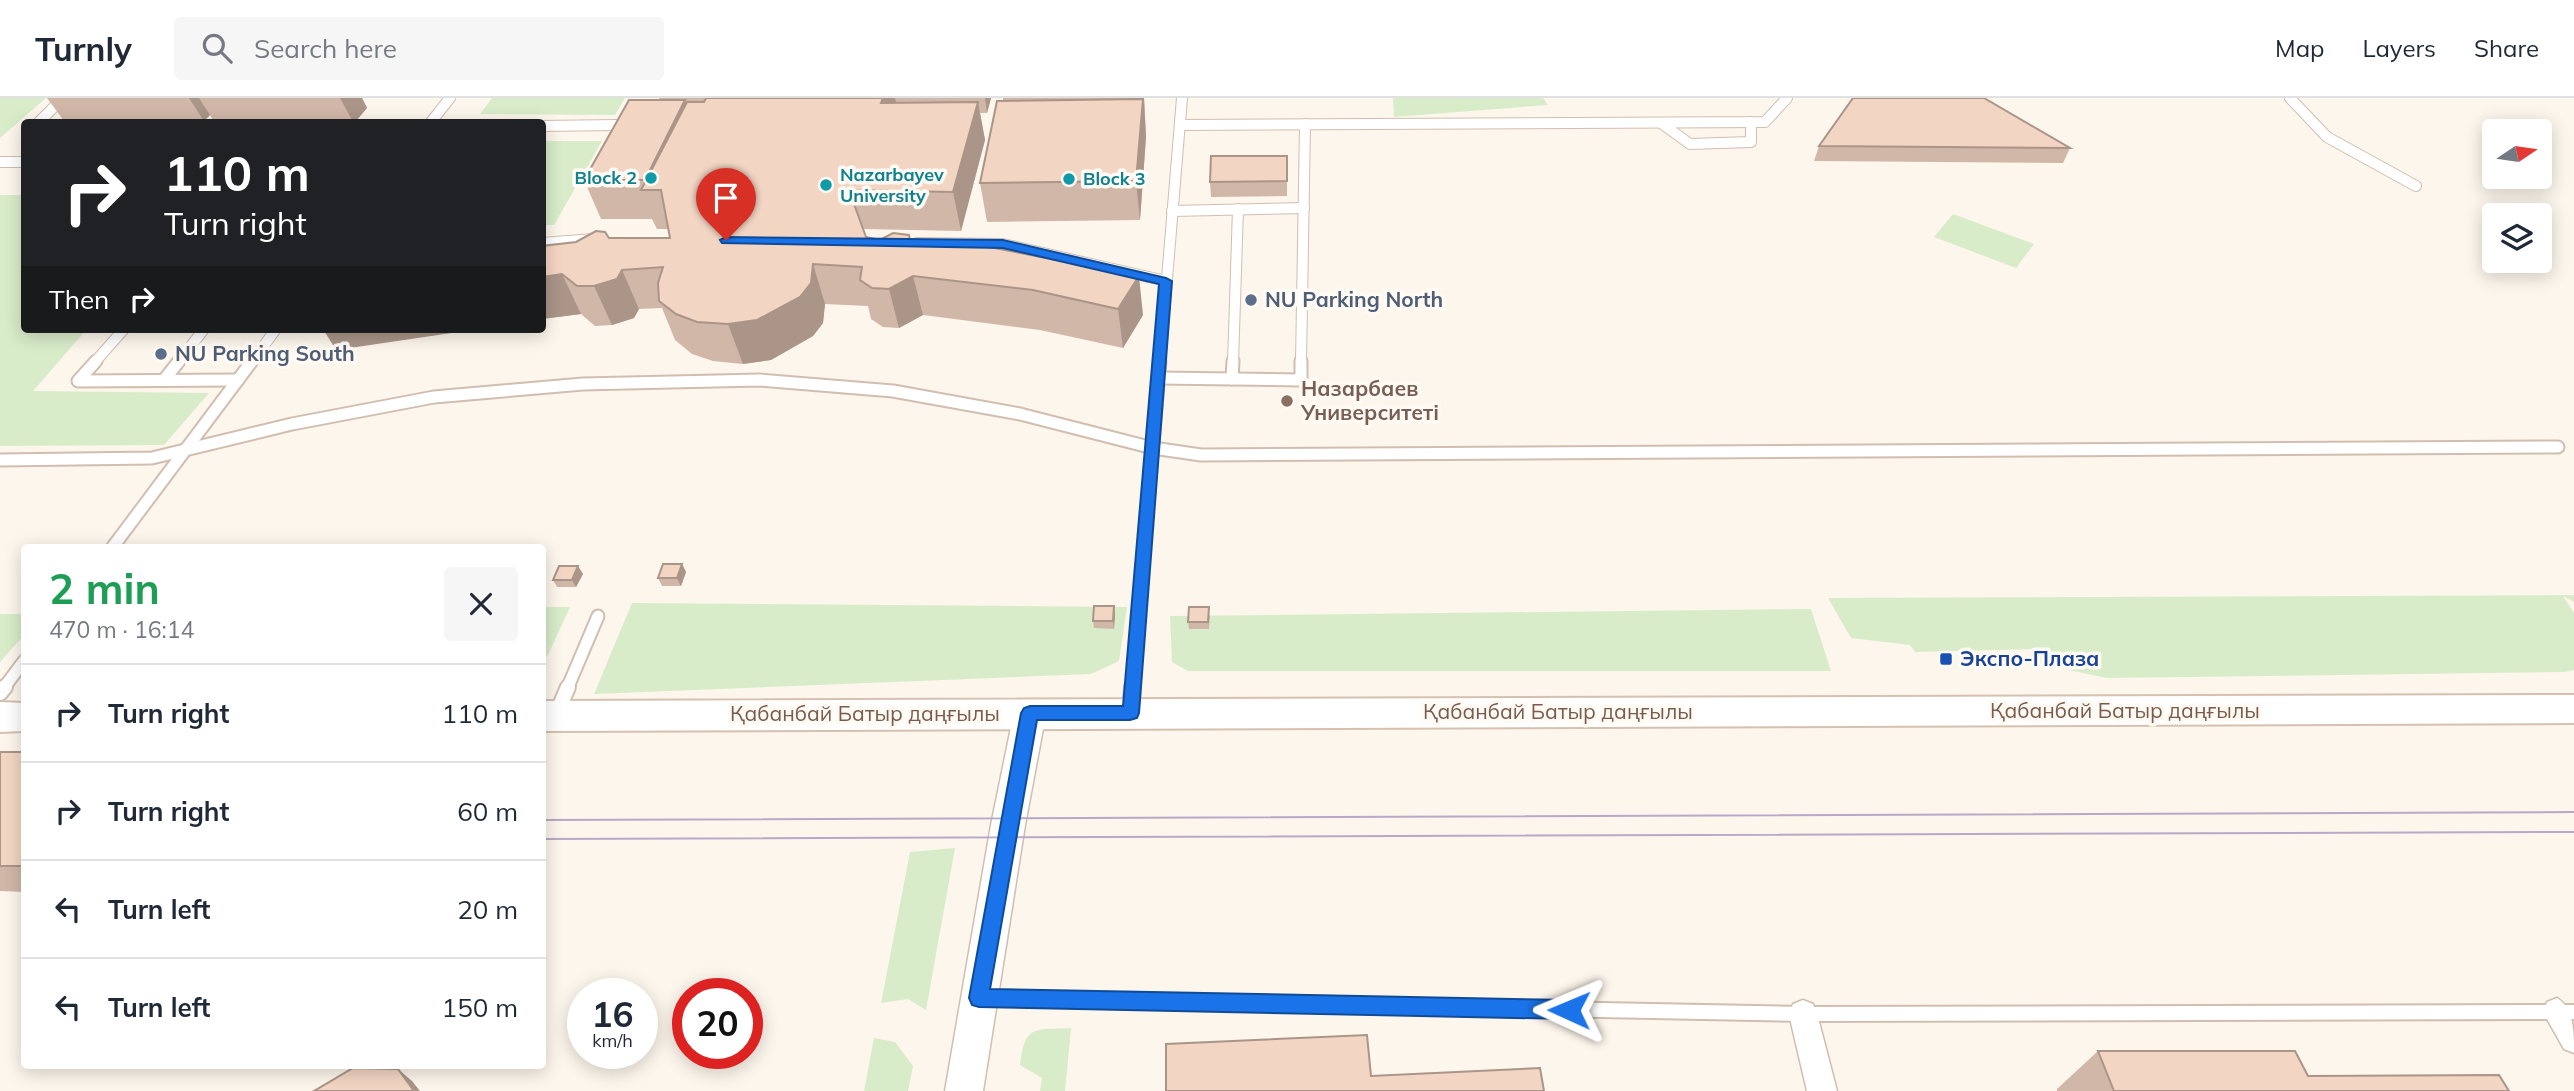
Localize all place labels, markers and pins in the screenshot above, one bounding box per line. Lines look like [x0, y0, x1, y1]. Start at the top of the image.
place label: Nazarbayev University [840, 163, 944, 207]
place label: Block 2 [574, 166, 637, 189]
place label: Block 3 [1083, 167, 1146, 190]
pin [696, 168, 756, 240]
marker: Block 2 [643, 170, 659, 186]
marker: Block 3 [1061, 171, 1077, 187]
marker: Nazarbayev University [818, 177, 834, 193]
place label: NU Parking North [1265, 286, 1443, 312]
marker: NU Parking North [1243, 292, 1259, 308]
place label: NU Parking South [175, 340, 355, 366]
marker: NU Parking South [153, 346, 169, 362]
place label: Назарбаев Университеті [1300, 375, 1439, 425]
marker: Назарбаев Университеті [1279, 393, 1295, 409]
place label: Экспо-Плаза [1960, 645, 2099, 671]
marker: Экспо-Плаза [1938, 651, 1954, 667]

